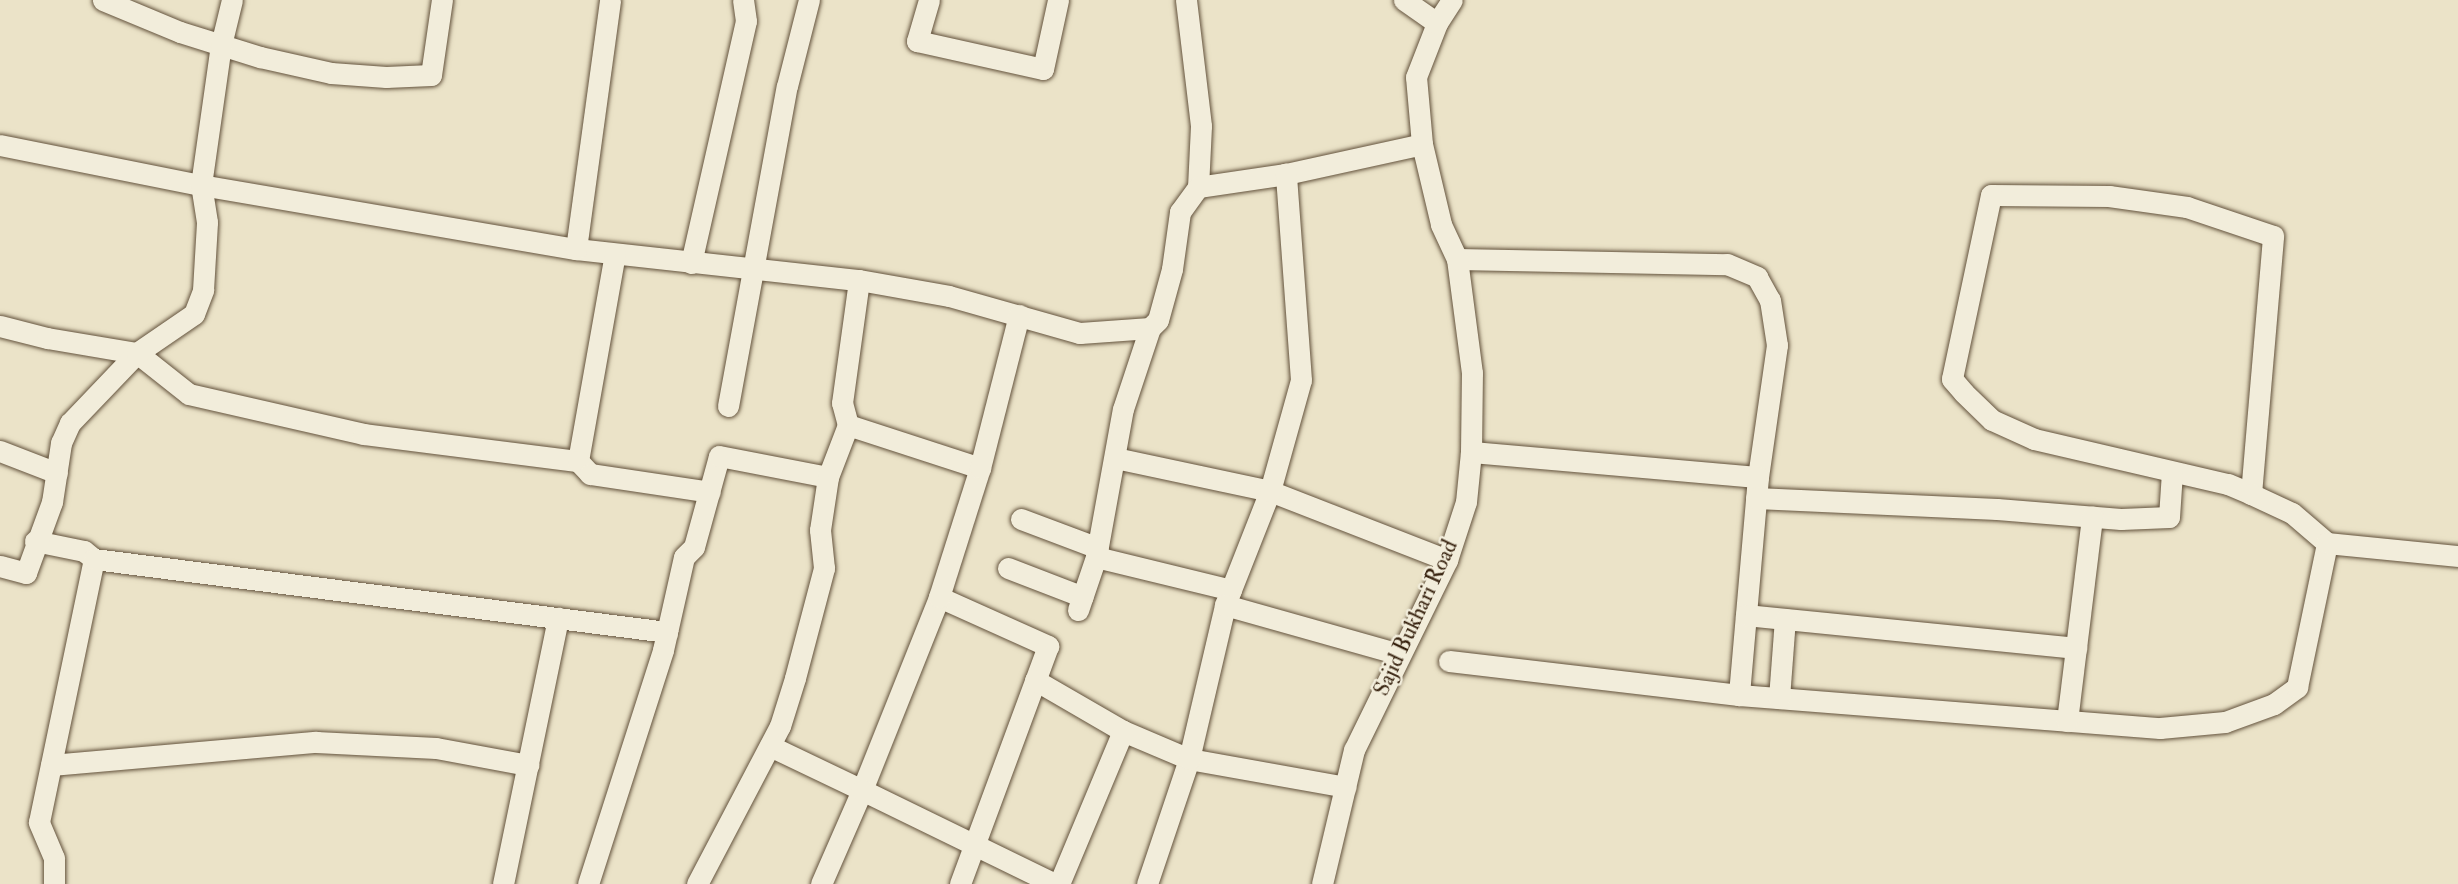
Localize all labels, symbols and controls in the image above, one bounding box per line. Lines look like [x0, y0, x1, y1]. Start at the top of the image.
street label: Sajid Bukhari Road [1368, 536, 1464, 700]

